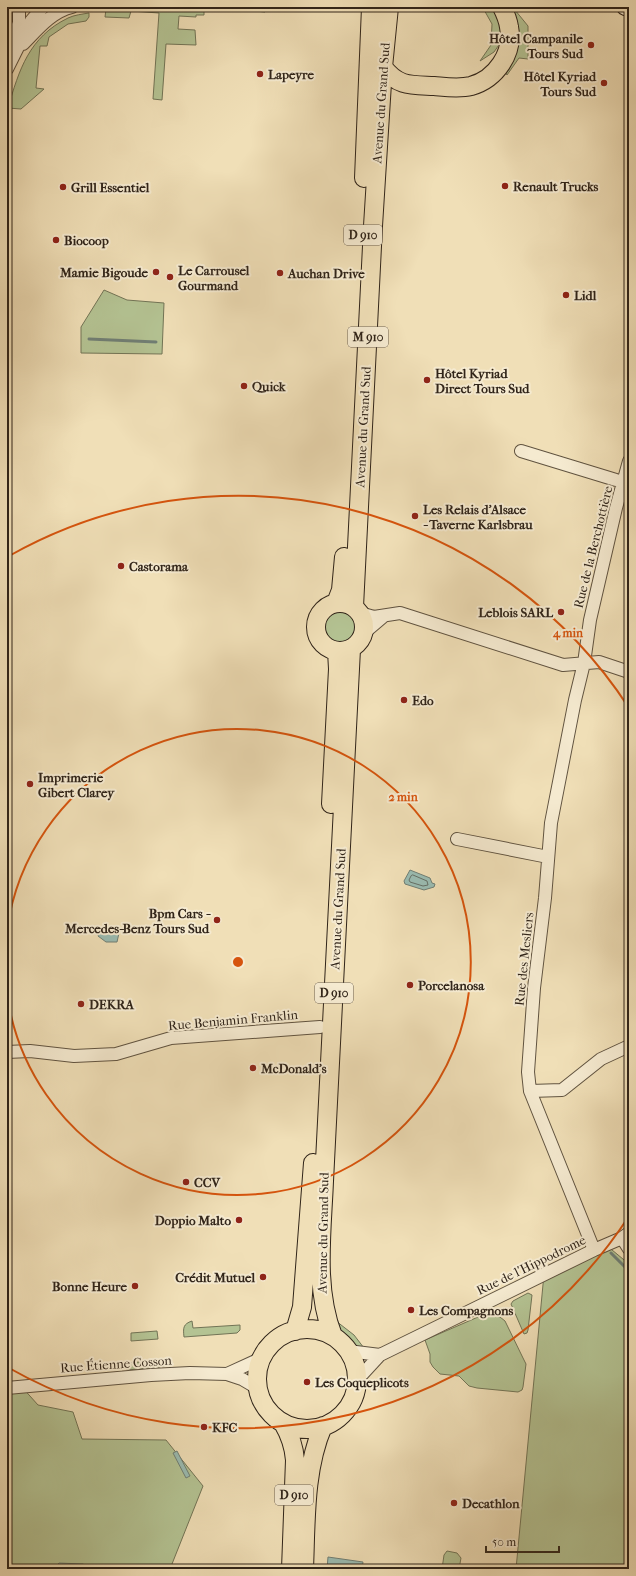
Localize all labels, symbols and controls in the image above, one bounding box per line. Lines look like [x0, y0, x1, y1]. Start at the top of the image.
place label: Hôtel Campanile Tours Sud [489, 31, 584, 61]
marker: Hôtel Campanile Tours Sud [586, 40, 596, 50]
street label: Avenue du Grand Sud [369, 41, 393, 165]
place label: Lapeyre [268, 67, 315, 83]
marker: Lapeyre [255, 69, 265, 79]
place label: Hôtel Kyriad Tours Sud [524, 69, 597, 99]
marker: Hôtel Kyriad Tours Sud [599, 78, 609, 88]
place label: Renault Trucks [513, 179, 599, 194]
place label: Grill Essentiel [71, 180, 150, 195]
marker: Renault Trucks [500, 181, 510, 191]
marker: Grill Essentiel [58, 182, 68, 192]
road number: D 910 [344, 225, 382, 245]
place label: Biocoop [64, 233, 109, 249]
marker: Biocoop [51, 235, 61, 245]
place label: Le Carrousel Gourmand [178, 263, 250, 293]
place label: Mamie Bigoude [59, 265, 149, 281]
place label: Auchan Drive [287, 266, 365, 281]
marker: Mamie Bigoude [151, 267, 161, 277]
marker: Auchan Drive [275, 268, 285, 278]
marker: Le Carrousel Gourmand [165, 272, 175, 282]
place label: Lidl [574, 288, 597, 303]
marker: Lidl [561, 290, 571, 300]
road number: M 910 [348, 327, 388, 347]
street label: Avenue du Grand Sud [352, 365, 374, 489]
place label: Hôtel Kyriad Direct Tours Sud [435, 366, 530, 396]
marker: Hôtel Kyriad Direct Tours Sud [422, 375, 432, 385]
place label: Quick [252, 379, 287, 394]
marker: Quick [239, 381, 249, 391]
street label: Rue de la Berchottière [571, 484, 616, 610]
place label: Les Relais d’Alsace - Taverne Karlsbrau [423, 502, 533, 532]
marker: Les Relais d’Alsace - Taverne Karlsbrau [410, 511, 420, 521]
place label: Castorama [129, 559, 189, 574]
marker: Castorama [116, 561, 126, 571]
place label: Leblois SARL [478, 605, 554, 620]
marker: Leblois SARL [556, 607, 566, 617]
text: 4 min [552, 626, 584, 641]
place label: Edo [412, 693, 434, 708]
marker: Edo [399, 695, 409, 705]
place label: Imprimerie Gibert Clarey [38, 770, 115, 801]
marker: Imprimerie Gibert Clarey [25, 779, 35, 789]
text: 2 min [388, 790, 419, 804]
street label: Avenue du Grand Sud [327, 847, 349, 971]
place label: Bpm Cars - Mercedes-Benz Tours Sud [64, 906, 212, 936]
street label: Rue des Mesliers [512, 911, 536, 1006]
marker: Bpm Cars - Mercedes-Benz Tours Sud [212, 915, 222, 925]
centre of rings [231, 955, 245, 969]
place label: Porcelanosa [418, 978, 485, 993]
marker: Porcelanosa [405, 980, 415, 990]
road number: D 910 [315, 983, 353, 1003]
place label: DEKRA [89, 997, 135, 1012]
marker: DEKRA [76, 999, 86, 1009]
street label: Rue Benjamin Franklin [167, 1007, 299, 1033]
place label: McDonald's [260, 1061, 327, 1076]
marker: McDonald's [248, 1063, 258, 1073]
street label: Avenue du Grand Sud [314, 1171, 332, 1295]
place label: CCV [194, 1175, 222, 1190]
marker: CCV [181, 1177, 191, 1187]
place label: Doppio Malto [155, 1213, 231, 1229]
marker: Doppio Malto [234, 1215, 244, 1225]
street label: Rue de l'Hippodrome [474, 1232, 588, 1298]
place label: Crédit Mutuel [175, 1270, 255, 1285]
marker: Crédit Mutuel [258, 1272, 268, 1282]
place label: Bonne Heure [52, 1279, 128, 1294]
marker: Bonne Heure [130, 1281, 140, 1291]
place label: Les Compagnons [419, 1303, 514, 1319]
marker: Les Compagnons [406, 1305, 416, 1315]
street label: Rue Étienne Cosson [60, 1353, 173, 1375]
place label: Les Coqueplicots [315, 1375, 409, 1391]
marker: Les Coqueplicots [302, 1377, 312, 1387]
place label: KFC [212, 1420, 237, 1435]
marker: KFC [199, 1422, 209, 1432]
road number: D 910 [275, 1485, 313, 1505]
place label: Decathlon [462, 1496, 520, 1511]
marker: Decathlon [449, 1498, 459, 1508]
scale bar [486, 1528, 559, 1554]
text: 50 m [492, 1535, 516, 1549]

